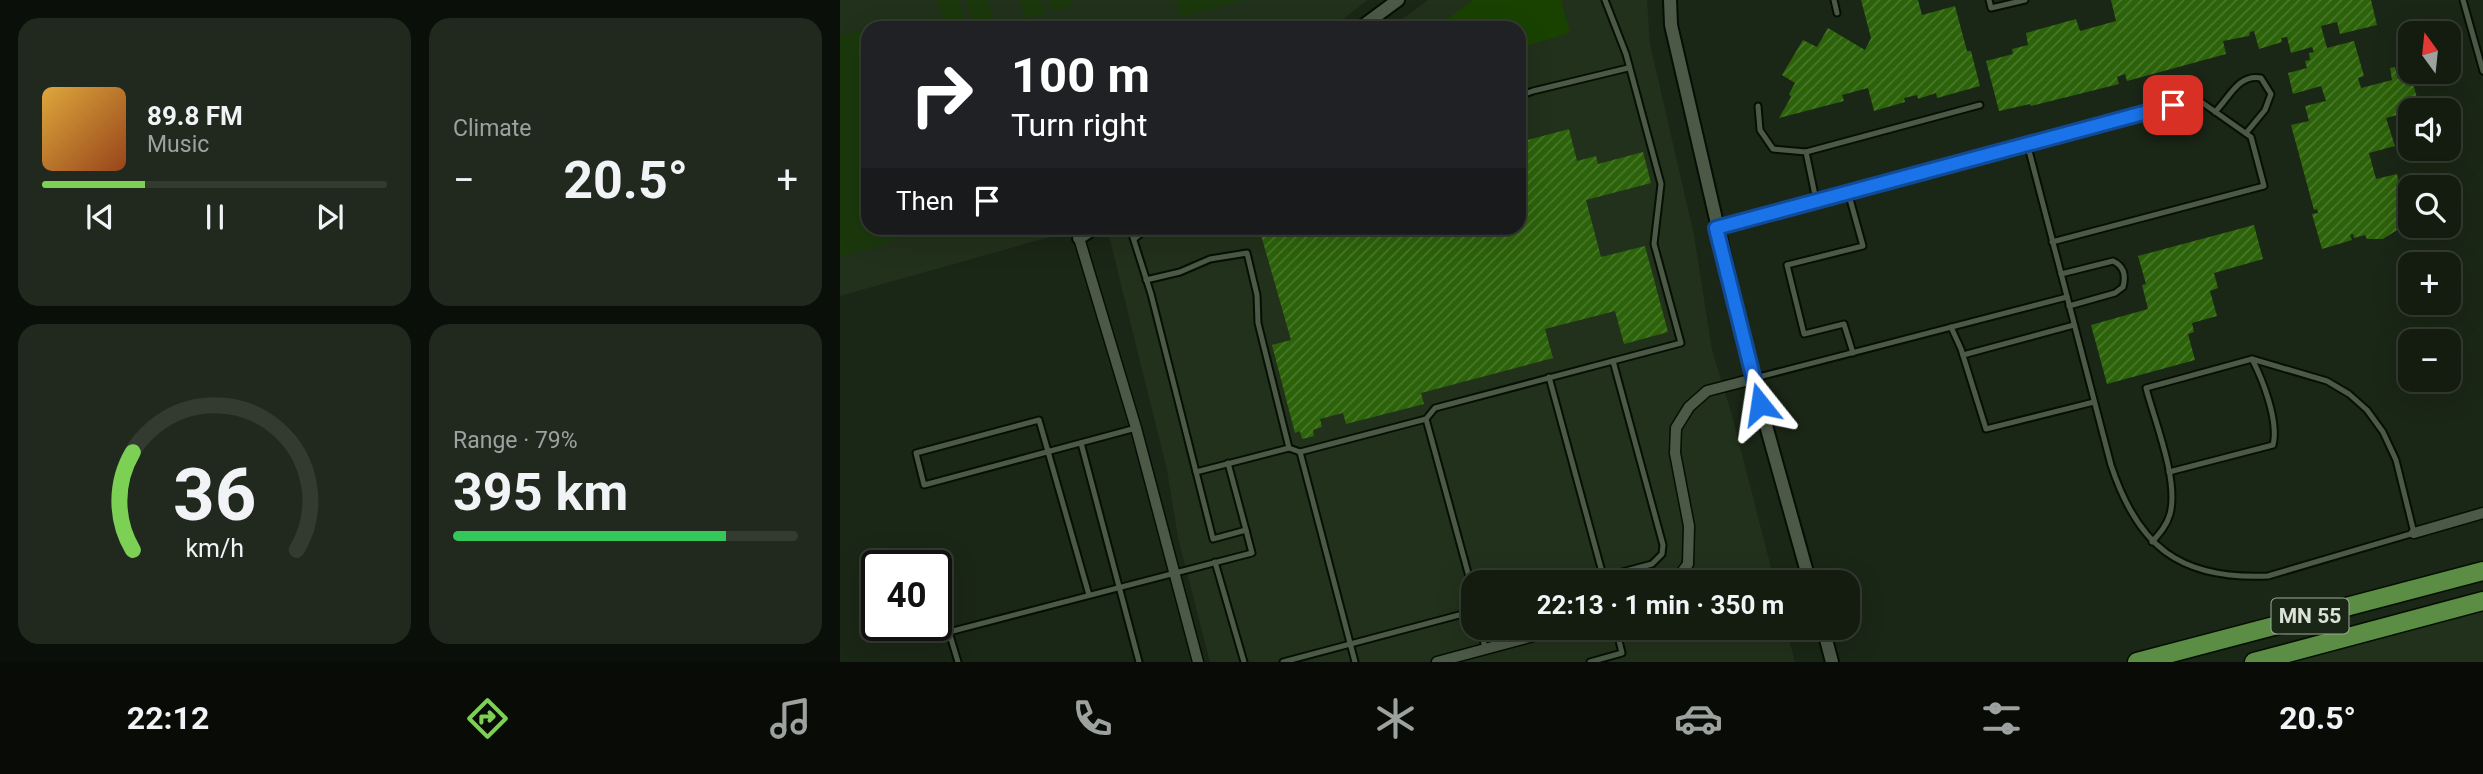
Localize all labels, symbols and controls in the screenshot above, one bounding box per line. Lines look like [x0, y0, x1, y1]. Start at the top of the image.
north arrow [2398, 21, 2460, 84]
map controls [2398, 21, 2461, 392]
text: 100 m [1011, 47, 1150, 104]
icon: right [896, 49, 987, 140]
pin [2143, 75, 2203, 135]
icon: arrive [2154, 86, 2192, 124]
button: sound [2398, 98, 2461, 161]
text: 89.8 FM [147, 101, 243, 131]
text: Turn right [1011, 106, 1147, 144]
text: Climate [453, 115, 532, 142]
text: Music [147, 131, 209, 158]
text: 20.5° [563, 150, 688, 211]
text: − [453, 158, 475, 202]
text: + [776, 158, 798, 202]
button: search [2398, 175, 2461, 238]
icon: arrive [968, 182, 1006, 220]
text: Then [896, 186, 954, 216]
icon: previous [81, 198, 119, 236]
icon: pause [196, 198, 234, 236]
icon: next [311, 198, 349, 236]
button: + [2398, 252, 2461, 315]
button: − [2398, 329, 2461, 392]
position arrow [1723, 367, 1797, 441]
text: Range · 79% [453, 427, 578, 454]
text: 36 [173, 452, 256, 538]
text: 395 km [453, 462, 628, 523]
text: km/h [185, 534, 244, 563]
speed limit sign: 40 [861, 550, 952, 641]
text: 22:13 · 1 min · 350 m [1537, 590, 1784, 620]
road number: MN 55 [2272, 598, 2348, 634]
icon: directions [463, 694, 512, 743]
icon: music [766, 694, 815, 743]
icon: phone [1068, 694, 1117, 743]
icon: climate [1371, 694, 1420, 743]
icon: car [1674, 694, 1723, 743]
icon: filters [1977, 694, 2026, 743]
text: 22:12 [127, 699, 209, 737]
text: 20.5° [2279, 699, 2356, 737]

